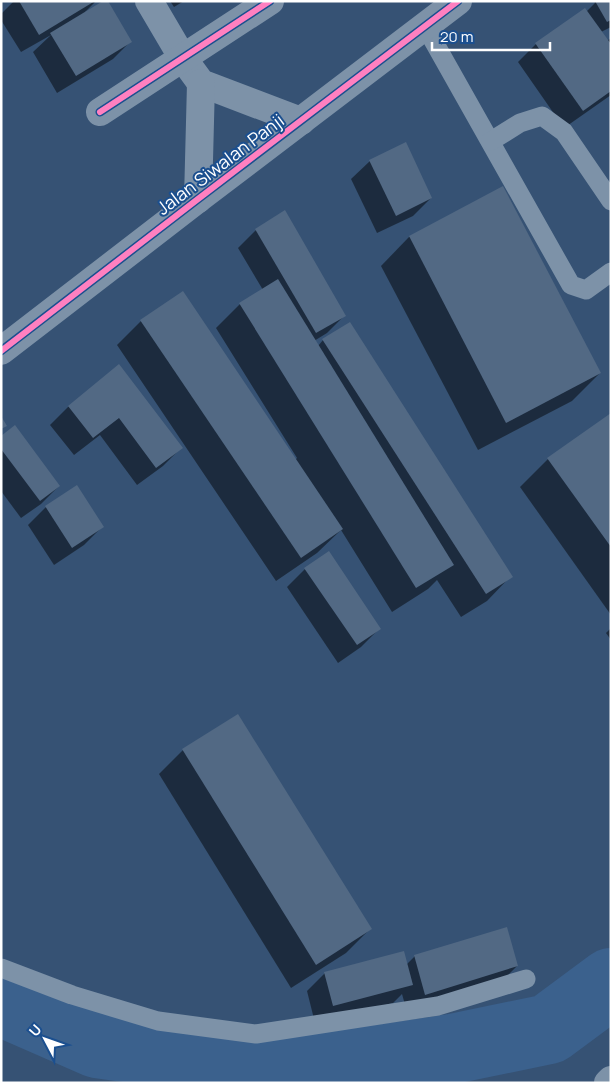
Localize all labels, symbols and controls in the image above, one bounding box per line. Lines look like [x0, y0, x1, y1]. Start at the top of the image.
scale bar [432, 20, 550, 52]
text: 20 m [440, 26, 473, 47]
street label: Jalan Siwalan Panji [151, 108, 289, 220]
north arrow [20, 1014, 70, 1064]
text: U [24, 1020, 45, 1040]

